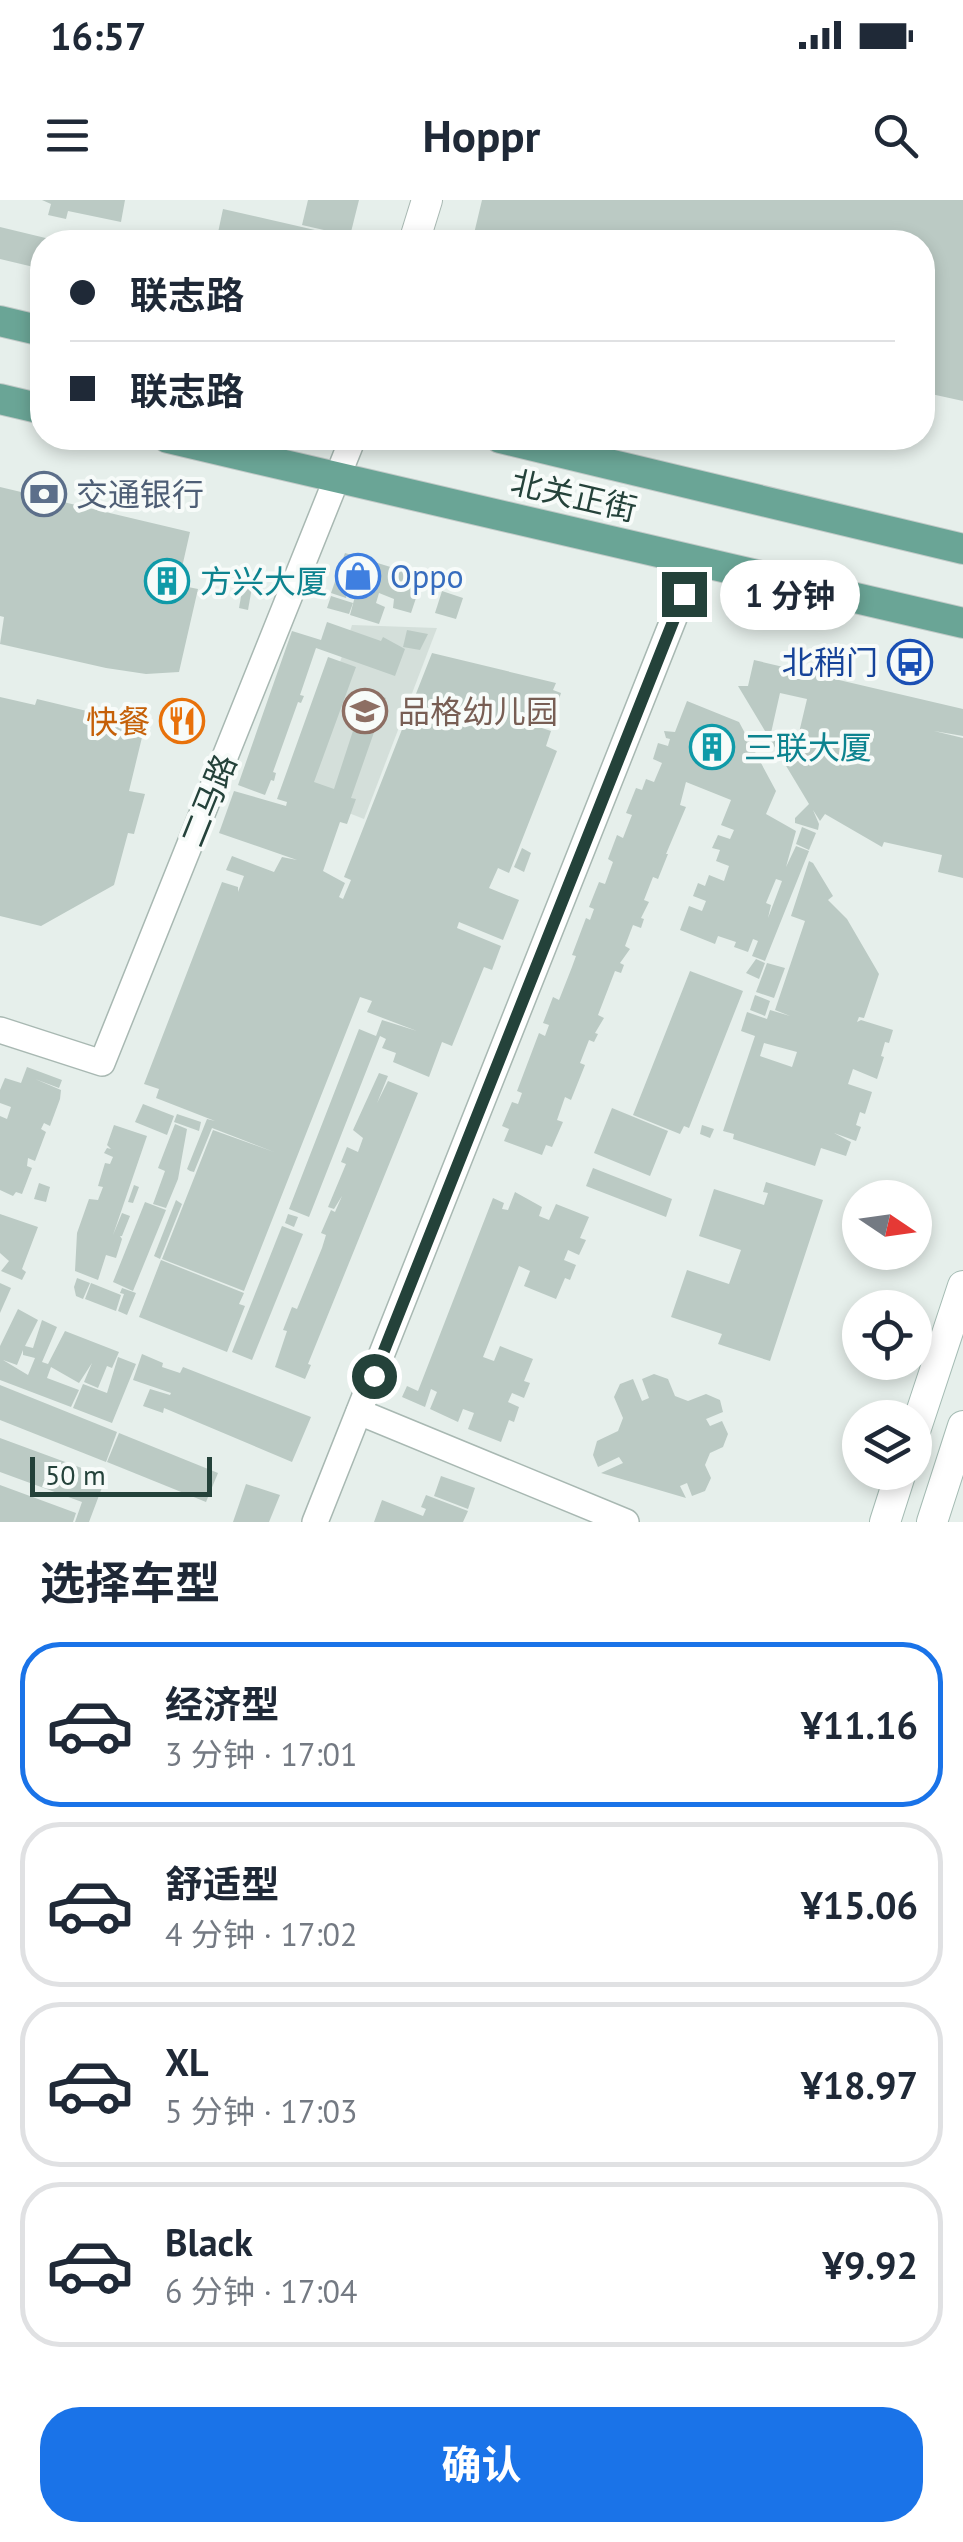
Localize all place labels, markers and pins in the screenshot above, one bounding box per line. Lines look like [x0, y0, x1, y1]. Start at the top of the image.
bank icon: 交通银行 [21, 471, 67, 517]
place label: 交通银行 [76, 473, 204, 515]
shop icon: Oppo [335, 553, 381, 599]
place label: Oppo [390, 555, 464, 597]
building icon: 方兴大厦 [144, 558, 190, 604]
place label: 方兴大厦 [200, 560, 328, 602]
bus stop icon: 北稍门 [887, 639, 933, 685]
place label: 北稍门 [782, 641, 878, 683]
school or university icon: 品格幼儿园 [342, 688, 388, 734]
place label: 品格幼儿园 [398, 690, 558, 732]
restaurant icon: 快餐 [159, 698, 205, 744]
place label: 快餐 [86, 700, 150, 742]
building icon: 三联大厦 [689, 724, 735, 770]
place label: 三联大厦 [744, 726, 872, 768]

